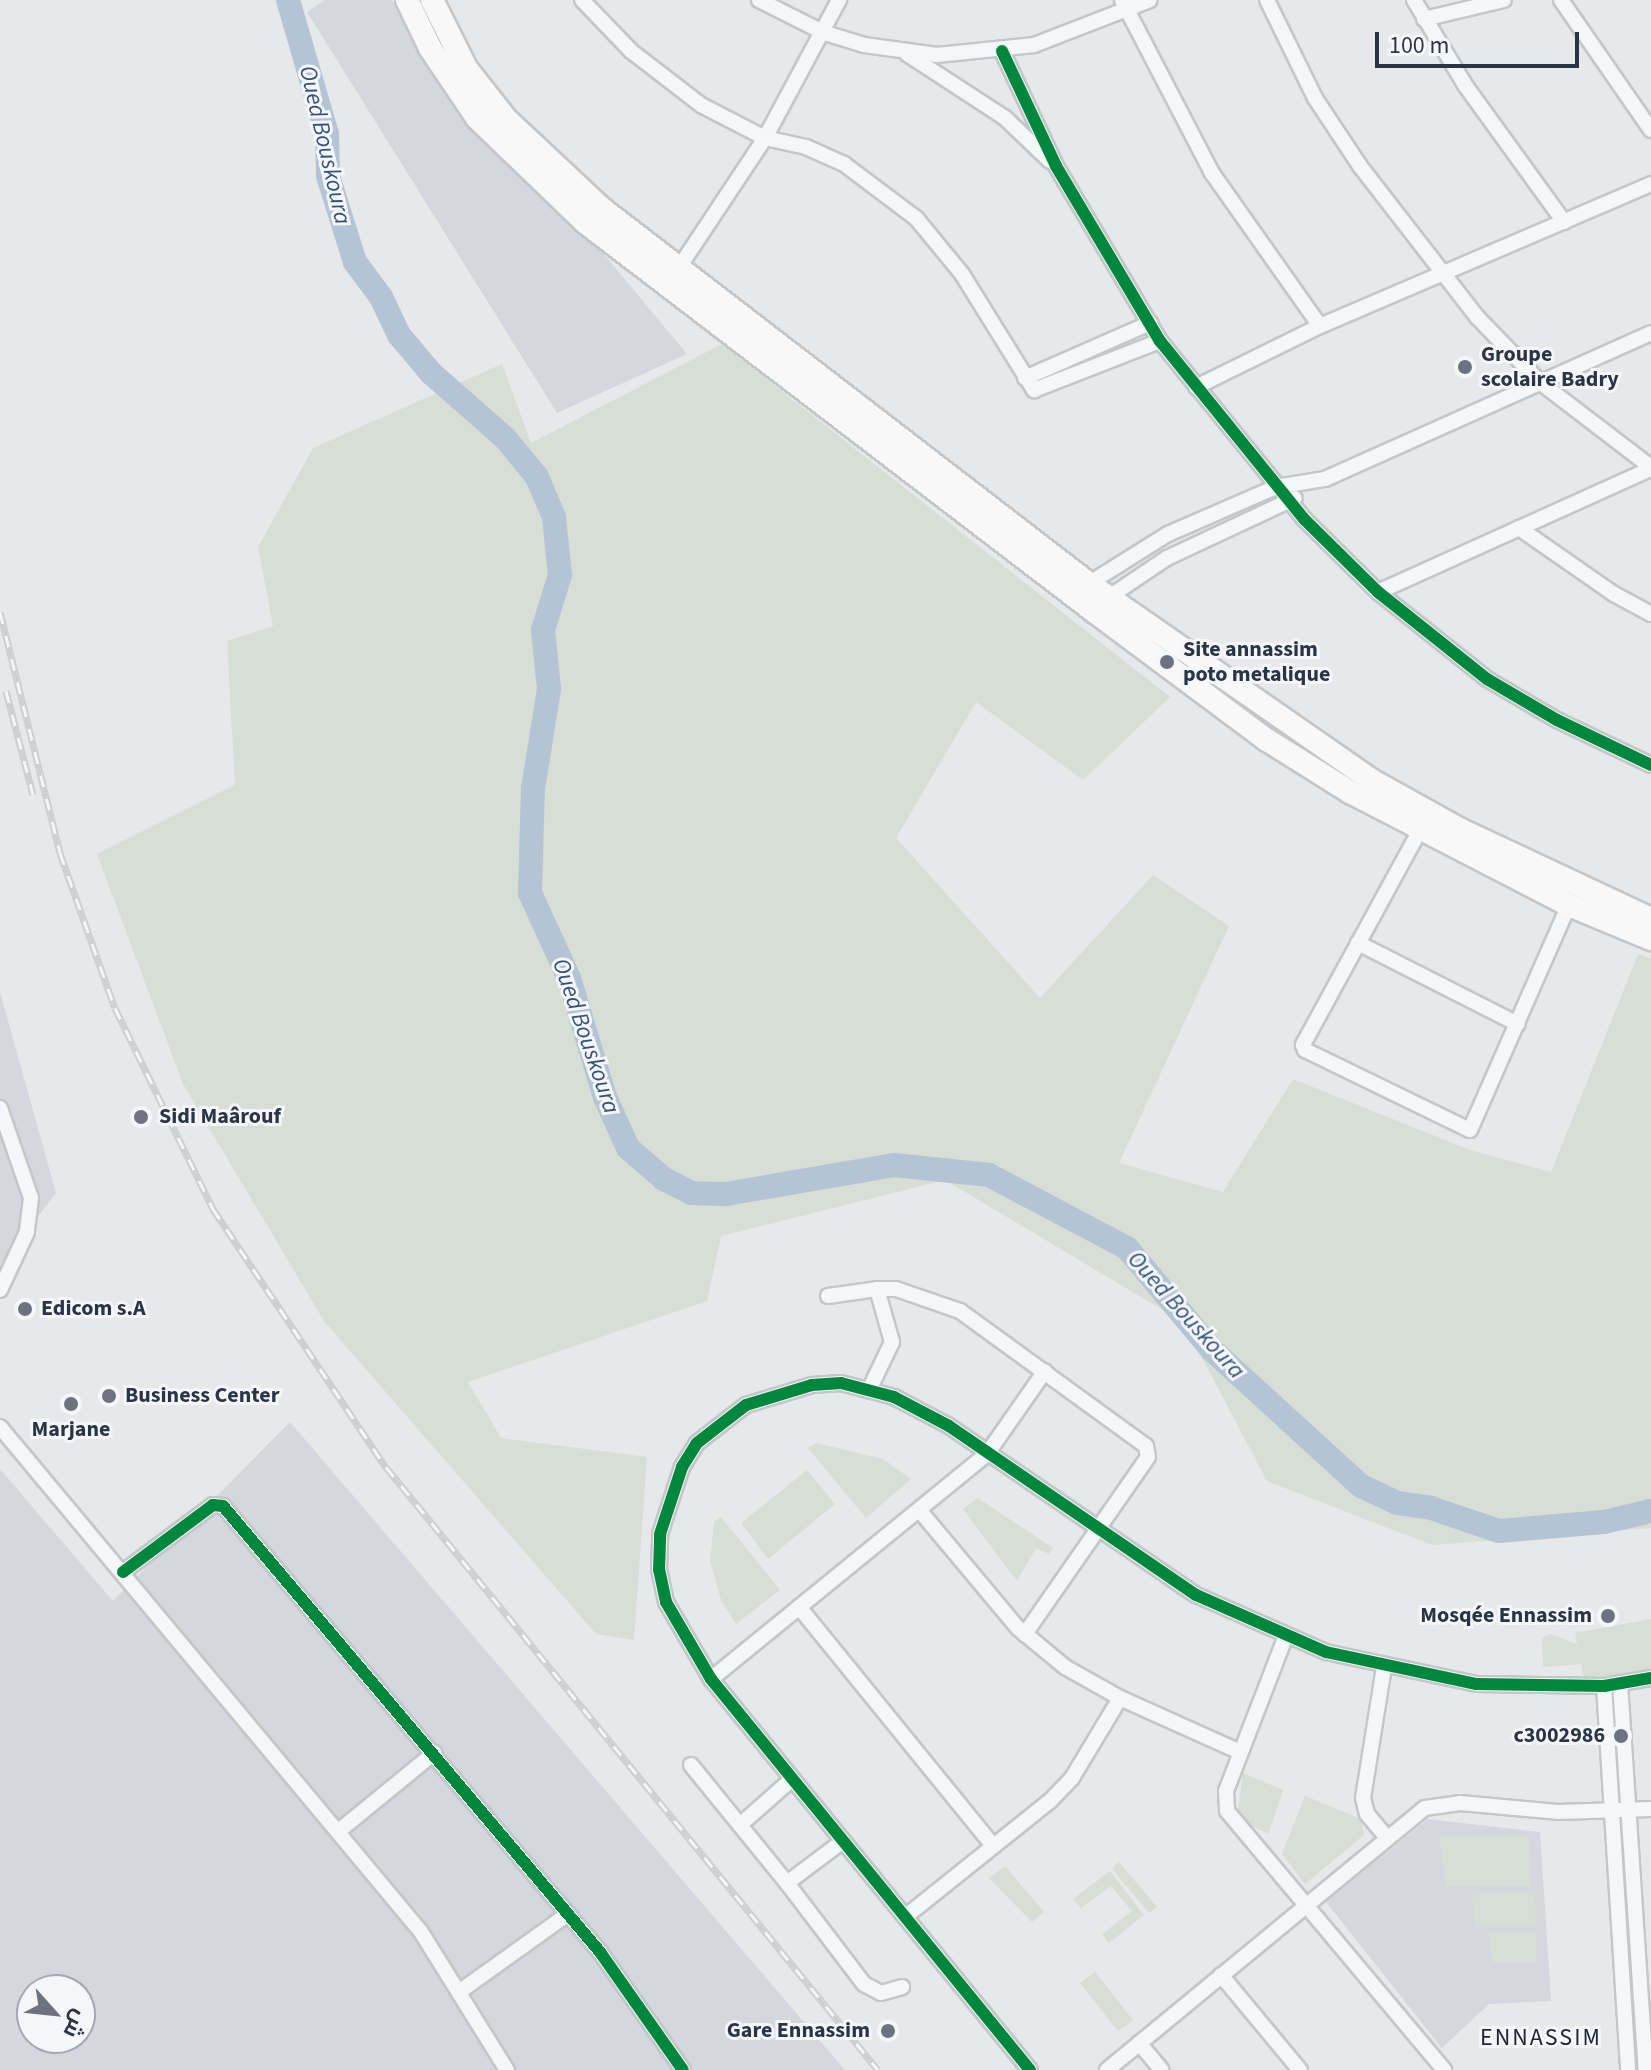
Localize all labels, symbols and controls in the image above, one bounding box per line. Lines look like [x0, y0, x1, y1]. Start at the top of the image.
scale bar [1379, 16, 1583, 66]
text: 100 m [1389, 28, 1449, 63]
water label: Oued Bouskoura [293, 63, 357, 227]
place label: Groupe scolaire Badry [1481, 341, 1619, 392]
marker: Groupe scolaire Badry [1456, 358, 1474, 376]
place label: Site annassim poto metalique [1183, 636, 1330, 688]
marker: Site annassim poto metalique [1158, 653, 1176, 671]
water label: Oued Bouskoura [546, 955, 626, 1117]
place label: Sidi Maârouf [159, 1104, 281, 1130]
marker: Sidi Maârouf [130, 1106, 152, 1128]
water label: Oued Bouskoura [1121, 1245, 1251, 1385]
place label: Edicom s.A [41, 1296, 146, 1322]
marker: Edicom s.A [16, 1300, 34, 1318]
place label: Business Center [125, 1383, 279, 1409]
marker: Business Center [100, 1387, 118, 1405]
marker: Marjane [62, 1395, 80, 1413]
place label: Marjane [32, 1417, 110, 1443]
place label: Mosqée Ennassim [1420, 1603, 1592, 1629]
marker: Mosqée Ennassim [1599, 1607, 1617, 1625]
place label: c3002986 [1513, 1723, 1605, 1749]
marker: c3002986 [1612, 1727, 1630, 1745]
north arrow [16, 1974, 96, 2054]
text: ش [55, 2004, 96, 2044]
place label: Gare Ennassim [727, 2018, 870, 2044]
marker: Gare Ennassim [877, 2020, 899, 2042]
district label: ENNASSIM [1480, 2024, 1602, 2052]

